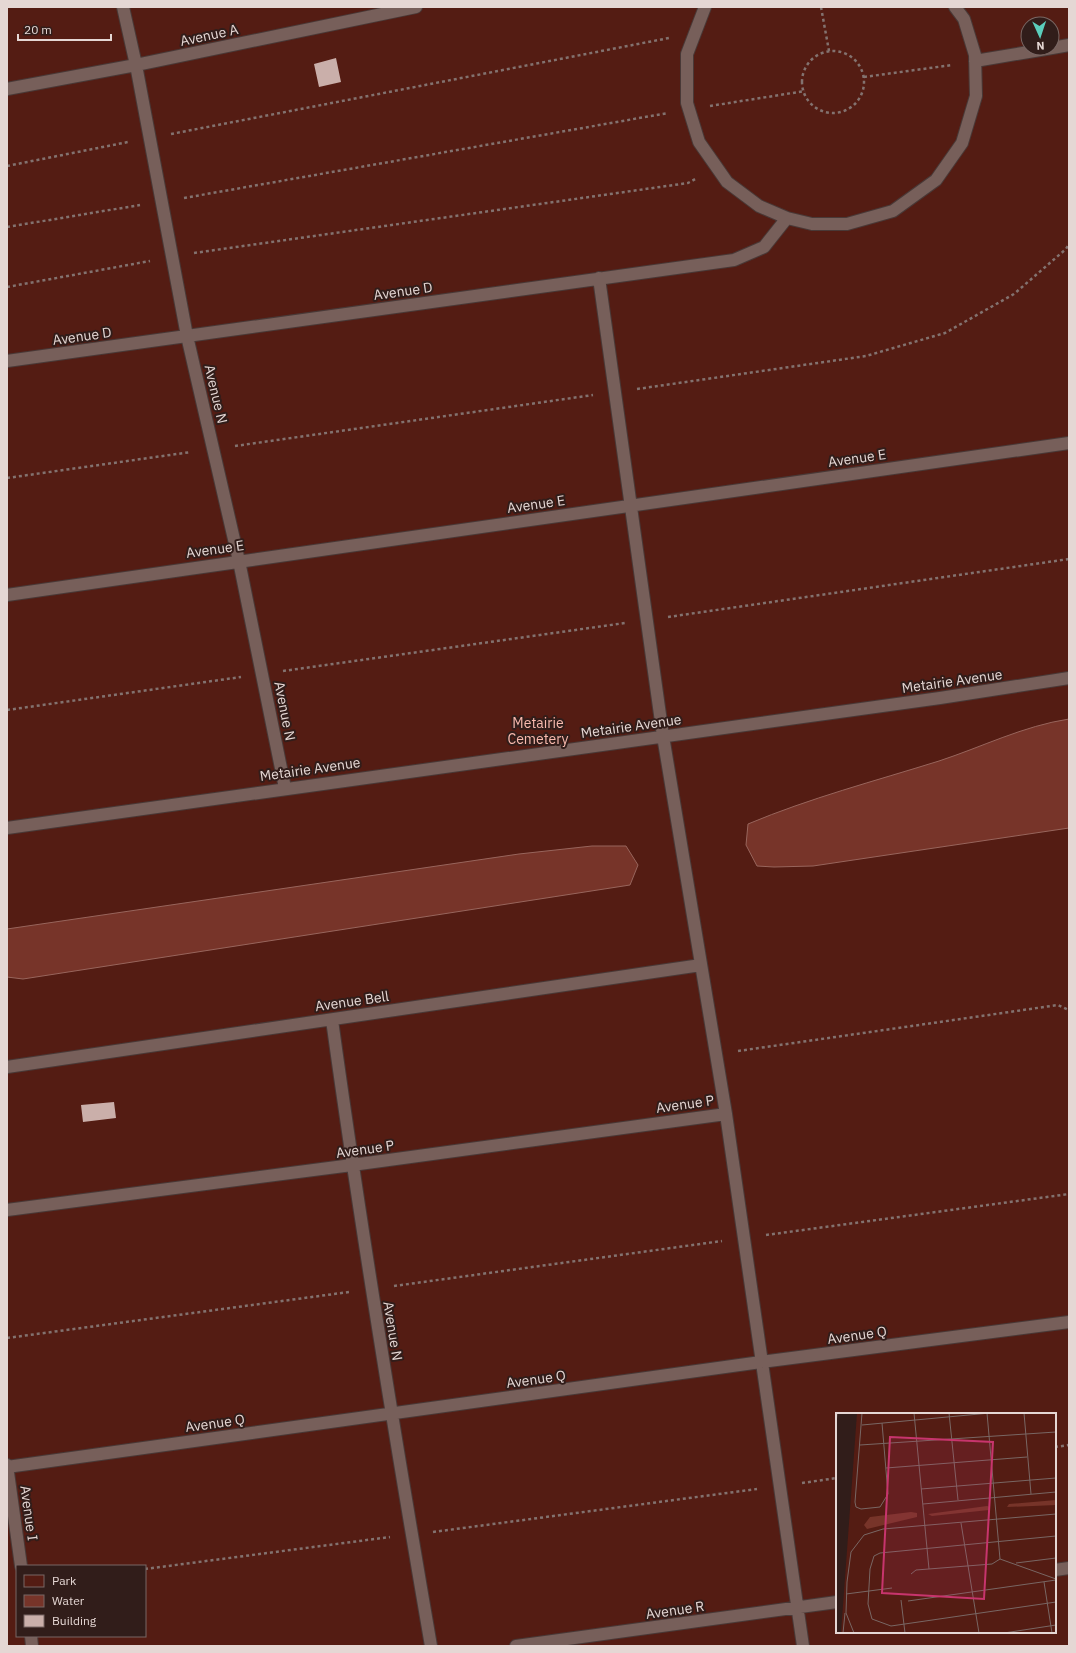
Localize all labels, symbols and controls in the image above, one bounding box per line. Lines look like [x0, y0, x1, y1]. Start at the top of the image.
scale bar [18, 16, 111, 42]
north arrow [1020, 16, 1060, 56]
street label: Avenue A [178, 20, 240, 50]
text: 20 m [24, 22, 52, 37]
text: N [1036, 39, 1045, 53]
street label: Avenue D [372, 278, 434, 304]
street label: Avenue D [51, 323, 113, 349]
street label: Avenue N [200, 363, 232, 425]
street label: Avenue E [827, 445, 887, 471]
street label: Avenue E [506, 491, 566, 517]
street label: Avenue E [185, 536, 245, 562]
street label: Metairie Avenue [901, 665, 1004, 697]
street label: Avenue N [270, 680, 300, 742]
street label: Metairie Avenue [580, 710, 683, 742]
park label: Metairie Cemetery [507, 714, 569, 748]
street label: Metairie Avenue [259, 753, 362, 785]
street label: Avenue Bell [314, 987, 390, 1015]
street label: Avenue P [655, 1091, 715, 1117]
street label: Avenue P [335, 1136, 395, 1162]
street label: Avenue N [379, 1300, 407, 1362]
street label: Avenue Q [826, 1322, 888, 1348]
street label: Avenue Q [505, 1366, 567, 1392]
street label: Avenue Q [184, 1410, 246, 1436]
inset map [836, 1413, 1056, 1633]
street label: Avenue I [16, 1484, 42, 1542]
legend [16, 1565, 146, 1637]
text: Park [52, 1573, 77, 1588]
text: Water [52, 1593, 85, 1608]
street label: Avenue R [645, 1597, 706, 1623]
text: Building [52, 1613, 97, 1628]

